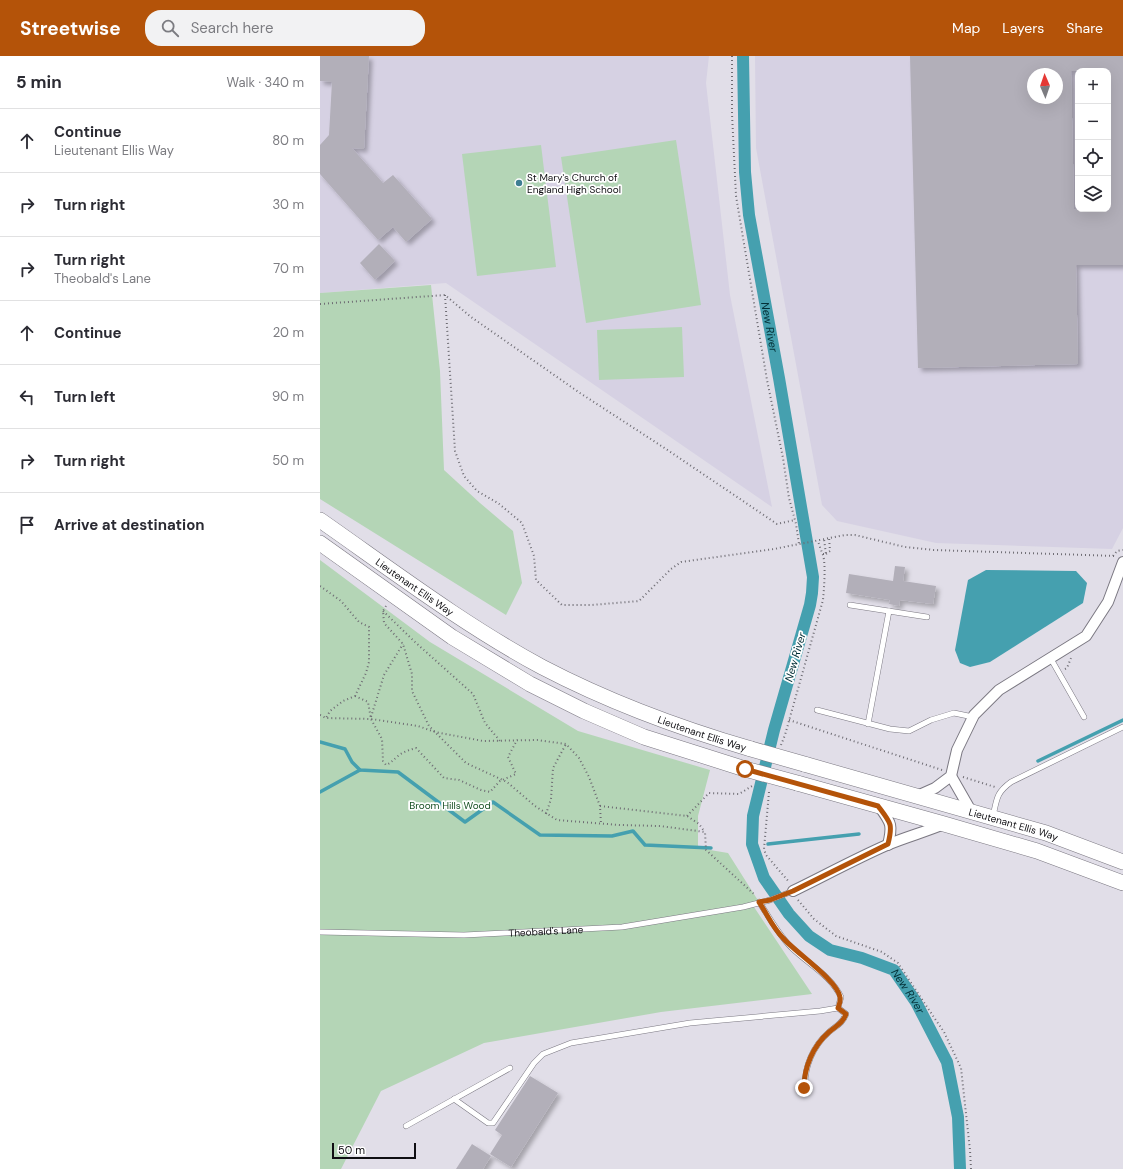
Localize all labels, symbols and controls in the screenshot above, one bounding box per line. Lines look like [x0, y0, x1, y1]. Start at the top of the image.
search box [145, 10, 425, 46]
text: Streetwise [20, 16, 121, 41]
icon: search [159, 17, 181, 39]
text: Search here [191, 18, 273, 38]
text: Map [952, 19, 980, 37]
text: Layers [1002, 19, 1044, 37]
text: Share [1066, 19, 1103, 37]
north arrow [1027, 68, 1063, 104]
map controls [1075, 68, 1111, 212]
button: + [1075, 68, 1111, 104]
text: 5 min [16, 71, 62, 93]
text: Walk · 340 m [227, 74, 304, 91]
button: − [1075, 104, 1111, 140]
text: Continue [54, 122, 122, 142]
icon: ahead [16, 130, 38, 152]
text: 80 m [272, 132, 304, 149]
button: locate [1075, 140, 1111, 176]
text: Lieutenant Ellis Way [54, 142, 174, 159]
place label: St Mary's Church of England High School [527, 171, 621, 196]
button: layers [1075, 176, 1111, 212]
marker: St Mary's Church of England High School [514, 178, 524, 188]
icon: right [16, 194, 38, 216]
text: Turn right [54, 195, 125, 215]
text: 30 m [272, 196, 304, 213]
text: Turn right [54, 250, 125, 270]
icon: right [16, 258, 38, 280]
text: 70 m [273, 260, 304, 277]
text: Theobald's Lane [54, 270, 151, 287]
water label: New River [758, 301, 781, 354]
icon: ahead [16, 322, 38, 344]
text: Continue [54, 323, 122, 343]
text: 20 m [273, 324, 304, 341]
icon: left [16, 386, 38, 408]
text: Turn left [54, 387, 115, 407]
text: 90 m [272, 388, 304, 405]
icon: right [16, 450, 38, 472]
text: Turn right [54, 451, 125, 471]
text: 50 m [272, 452, 304, 469]
icon: arrive [16, 514, 38, 536]
text: Arrive at destination [54, 515, 205, 535]
street label: Lieutenant Ellis Way [373, 555, 457, 619]
water label: New River [781, 630, 809, 683]
street label: Lieutenant Ellis Way [656, 712, 748, 754]
route start [736, 760, 754, 778]
park label: Broom Hills Wood [409, 799, 491, 812]
street label: Lieutenant Ellis Way [967, 805, 1060, 844]
street label: Theobald's Lane [508, 922, 584, 939]
water label: New River [888, 966, 928, 1017]
route end [795, 1079, 813, 1097]
scale bar [332, 1141, 416, 1160]
text: 50 m [338, 1143, 365, 1157]

